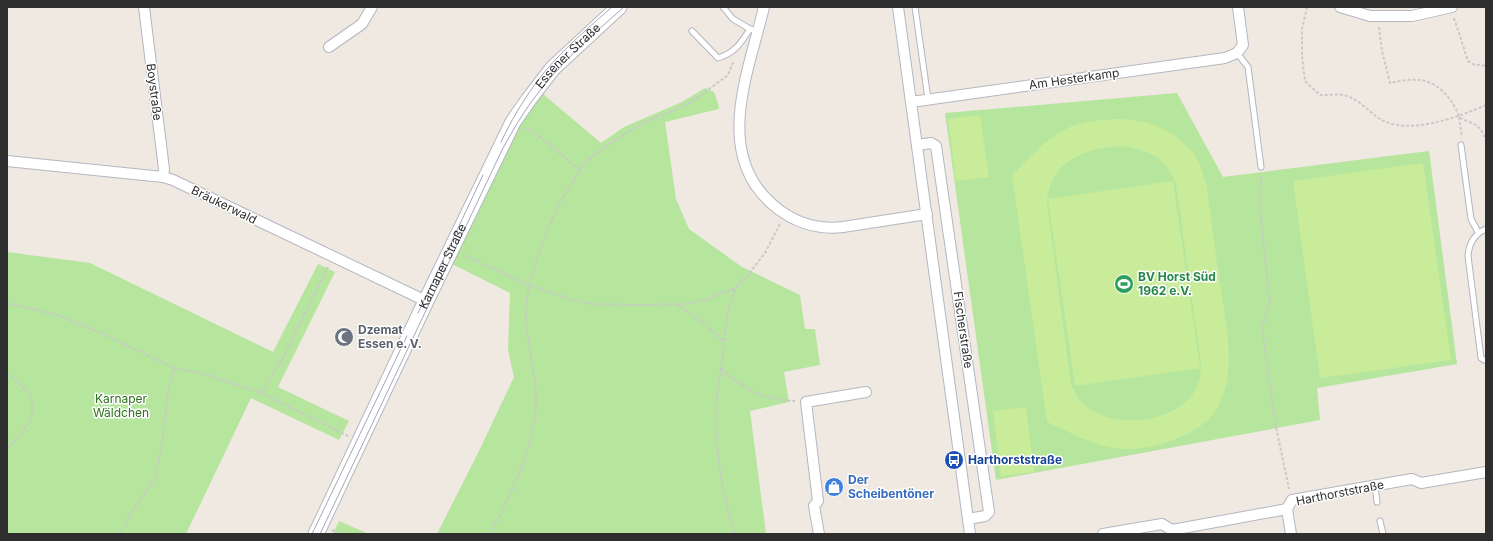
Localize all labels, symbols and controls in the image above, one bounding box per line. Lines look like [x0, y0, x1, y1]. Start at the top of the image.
street label: Essener Straße [532, 20, 603, 91]
street label: Boystraße [144, 63, 165, 121]
street label: Am Hesterkamp [1028, 65, 1120, 92]
street label: Bräukerwald [189, 182, 259, 227]
street label: Karnaper Straße [415, 221, 469, 311]
place label: BV Horst Süd 1962 e.V. [1138, 269, 1216, 298]
sports icon: BV Horst Süd 1962 e.V. [1113, 273, 1135, 295]
street label: Fischerstraße [951, 290, 976, 369]
place label: Dzemat Essen e. V. [358, 322, 422, 351]
mosque icon: Dzemat Essen e. V. [333, 326, 355, 348]
park label: Karnaper Wäldchen [93, 391, 149, 420]
bus stop icon: Harthorststraße [943, 449, 965, 471]
place label: Harthorststraße [968, 452, 1062, 467]
place label: Der Scheibentöner [848, 472, 934, 501]
shop icon: Der Scheibentöner [823, 476, 845, 498]
street label: Harthorststraße [1295, 477, 1385, 508]

